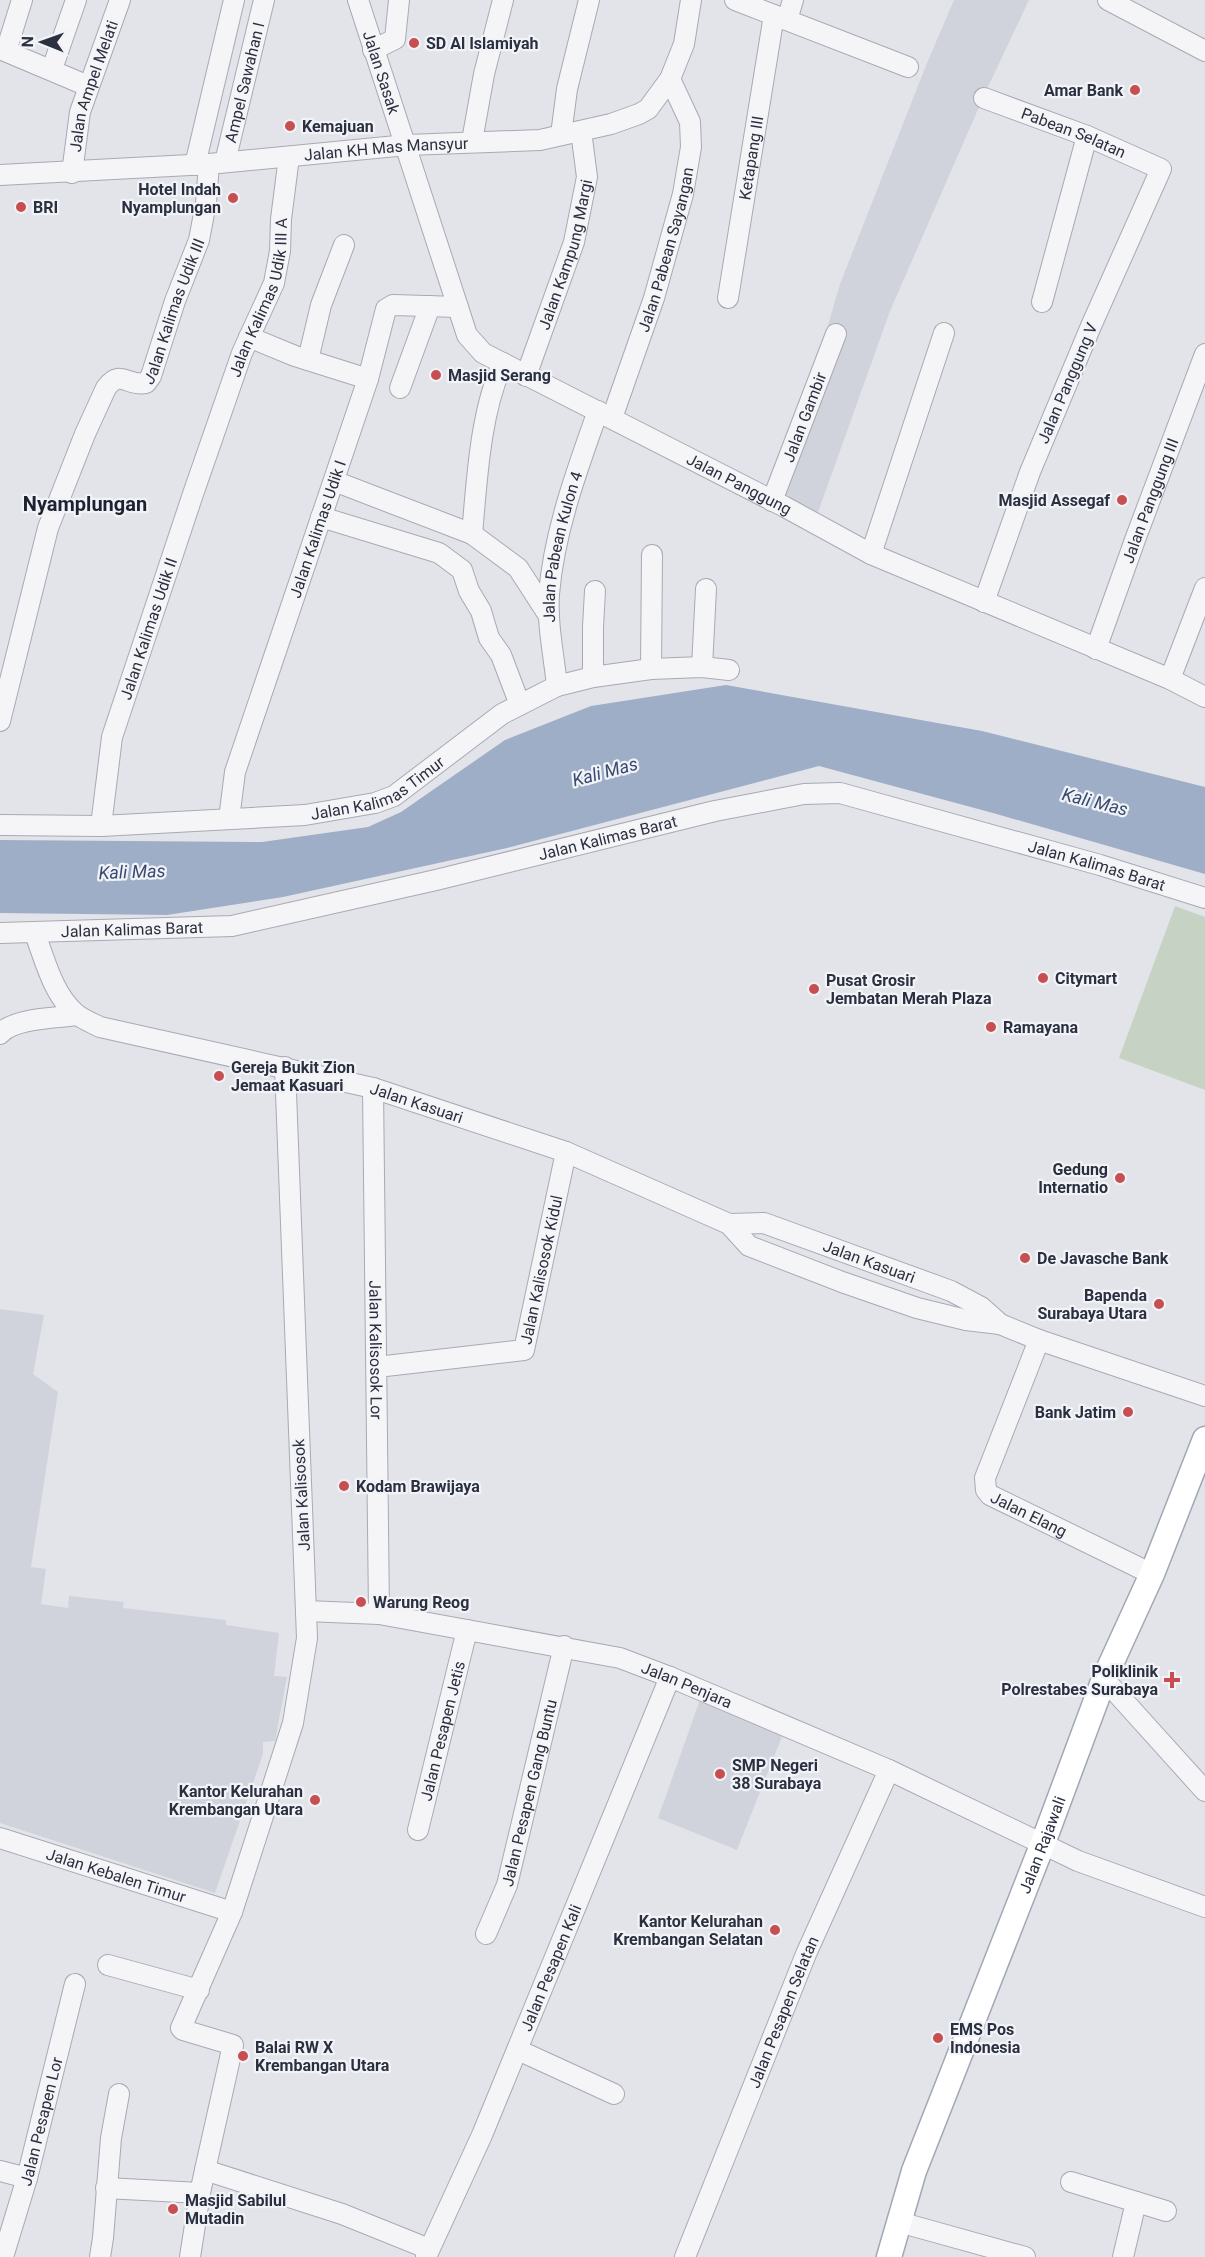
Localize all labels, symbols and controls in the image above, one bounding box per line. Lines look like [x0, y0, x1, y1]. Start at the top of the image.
north arrow [12, 12, 72, 72]
street label: Jalan Ampel Melati [66, 18, 122, 153]
street label: Ampel Sawahan I [221, 20, 268, 145]
street label: Jalan Sasak [359, 28, 404, 117]
place label: SD Al Islamiyah [426, 34, 538, 53]
text: N [18, 36, 37, 48]
marker: SD Al Islamiyah [407, 36, 421, 50]
place label: Amar Bank [1044, 81, 1123, 100]
marker: Amar Bank [1128, 83, 1142, 97]
street label: Pabean Selatan [1019, 104, 1129, 162]
street label: Ketapang III [735, 115, 767, 201]
place label: Kemajuan [302, 117, 374, 136]
marker: Kemajuan [283, 119, 297, 133]
street label: Jalan KH Mas Mansyur [303, 134, 469, 165]
street label: Jalan Pabean Sayangan [634, 166, 697, 335]
street label: Jalan Kampung Margi [534, 178, 596, 332]
place label: Hotel Indah Nyamplungan [122, 180, 221, 217]
marker: Hotel Indah Nyamplungan [226, 191, 240, 205]
place label: BRI [33, 198, 58, 217]
marker: BRI [14, 200, 28, 214]
street label: Jalan Kalimas Udik III A [225, 217, 291, 380]
street label: Jalan Kalimas Udik III [139, 236, 209, 388]
street label: Jalan Panggung V [1033, 320, 1101, 446]
place label: Masjid Serang [448, 366, 551, 385]
marker: Masjid Serang [429, 368, 443, 382]
street label: Jalan Gambir [779, 369, 831, 465]
street label: Jalan Panggung III [1118, 435, 1182, 566]
street label: Jalan Panggung [683, 449, 795, 519]
street label: Jalan Kalimas Udik I [286, 458, 350, 600]
street label: Jalan Pabean Kulon 4 [540, 469, 586, 623]
place label: Masjid Assegaf [999, 491, 1110, 510]
district label: Nyamplungan [23, 492, 147, 516]
marker: Masjid Assegaf [1115, 493, 1129, 507]
street label: Jalan Kalimas Udik II [116, 555, 181, 702]
street label: Jalan Kalimas Timur [309, 752, 449, 824]
water label: Kali Mas [570, 753, 640, 790]
water label: Kali Mas [1060, 783, 1130, 820]
street label: Jalan Kalimas Barat [536, 812, 679, 864]
street label: Jalan Kalimas Barat [1026, 837, 1168, 895]
water label: Kali Mas [98, 860, 166, 883]
street label: Jalan Kalimas Barat [61, 918, 203, 941]
place label: Citymart [1055, 969, 1118, 988]
place label: Pusat Grosir Jembatan Merah Plaza [826, 971, 992, 1008]
marker: Citymart [1036, 971, 1050, 985]
marker: Pusat Grosir Jembatan Merah Plaza [807, 982, 821, 996]
place label: Ramayana [1003, 1018, 1079, 1037]
marker: Ramayana [984, 1020, 998, 1034]
place label: Gereja Bukit Zion Jemaat Kasuari [231, 1058, 355, 1095]
marker: Gereja Bukit Zion Jemaat Kasuari [212, 1069, 226, 1083]
street label: Jalan Kasuari [368, 1079, 465, 1127]
place label: Gedung Internatio [1038, 1160, 1108, 1197]
marker: Gedung Internatio [1113, 1171, 1127, 1185]
street label: Jalan Kalisosok Kidul [516, 1194, 567, 1346]
street label: Jalan Kasuari [820, 1236, 918, 1287]
place label: De Javasche Bank [1037, 1249, 1169, 1268]
marker: De Javasche Bank [1018, 1251, 1032, 1265]
street label: Jalan Kalisosok Lor [365, 1280, 386, 1420]
place label: Bapenda Surabaya Utara [1037, 1286, 1147, 1323]
marker: Bapenda Surabaya Utara [1152, 1297, 1166, 1311]
place label: Bank Jatim [1035, 1403, 1116, 1422]
marker: Bank Jatim [1121, 1405, 1135, 1419]
street label: Jalan Kalisosok [289, 1438, 314, 1552]
place label: Kodam Brawijaya [356, 1477, 480, 1496]
marker: Kodam Brawijaya [337, 1479, 351, 1493]
street label: Jalan Elang [988, 1488, 1070, 1541]
place label: Warung Reog [373, 1593, 469, 1612]
marker: Warung Reog [354, 1595, 368, 1609]
street label: Jalan Penjara [639, 1658, 735, 1712]
street label: Jalan Pesapen Jetis [416, 1659, 469, 1803]
place label: Poliklinik Polrestabes Surabaya [1001, 1662, 1158, 1699]
marker: Poliklinik Polrestabes Surabaya [1163, 1671, 1181, 1689]
street label: Jalan Pesapen Gang Buntu [498, 1698, 561, 1888]
place label: SMP Negeri 38 Surabaya [732, 1756, 822, 1793]
marker: SMP Negeri 38 Surabaya [713, 1767, 727, 1781]
place label: Kantor Kelurahan Krembangan Utara [169, 1782, 303, 1819]
marker: Kantor Kelurahan Krembangan Utara [308, 1793, 322, 1807]
street label: Jalan Rajawali [1015, 1794, 1070, 1896]
street label: Jalan Kebalen Timur [44, 1844, 189, 1907]
street label: Jalan Pesapen Kali [517, 1902, 586, 2034]
place label: Kantor Kelurahan Krembangan Selatan [613, 1912, 763, 1949]
marker: Kantor Kelurahan Krembangan Selatan [768, 1923, 782, 1937]
street label: Jalan Pesapen Selatan [745, 1933, 823, 2091]
place label: EMS Pos Indonesia [950, 2020, 1021, 2057]
marker: EMS Pos Indonesia [931, 2031, 945, 2045]
place label: Balai RW X Krembangan Utara [255, 2038, 390, 2075]
marker: Balai RW X Krembangan Utara [236, 2049, 250, 2063]
street label: Jalan Pesapen Lor [16, 2055, 67, 2188]
place label: Masjid Sabilul Mutadin [185, 2191, 286, 2228]
marker: Masjid Sabilul Mutadin [166, 2202, 180, 2216]

